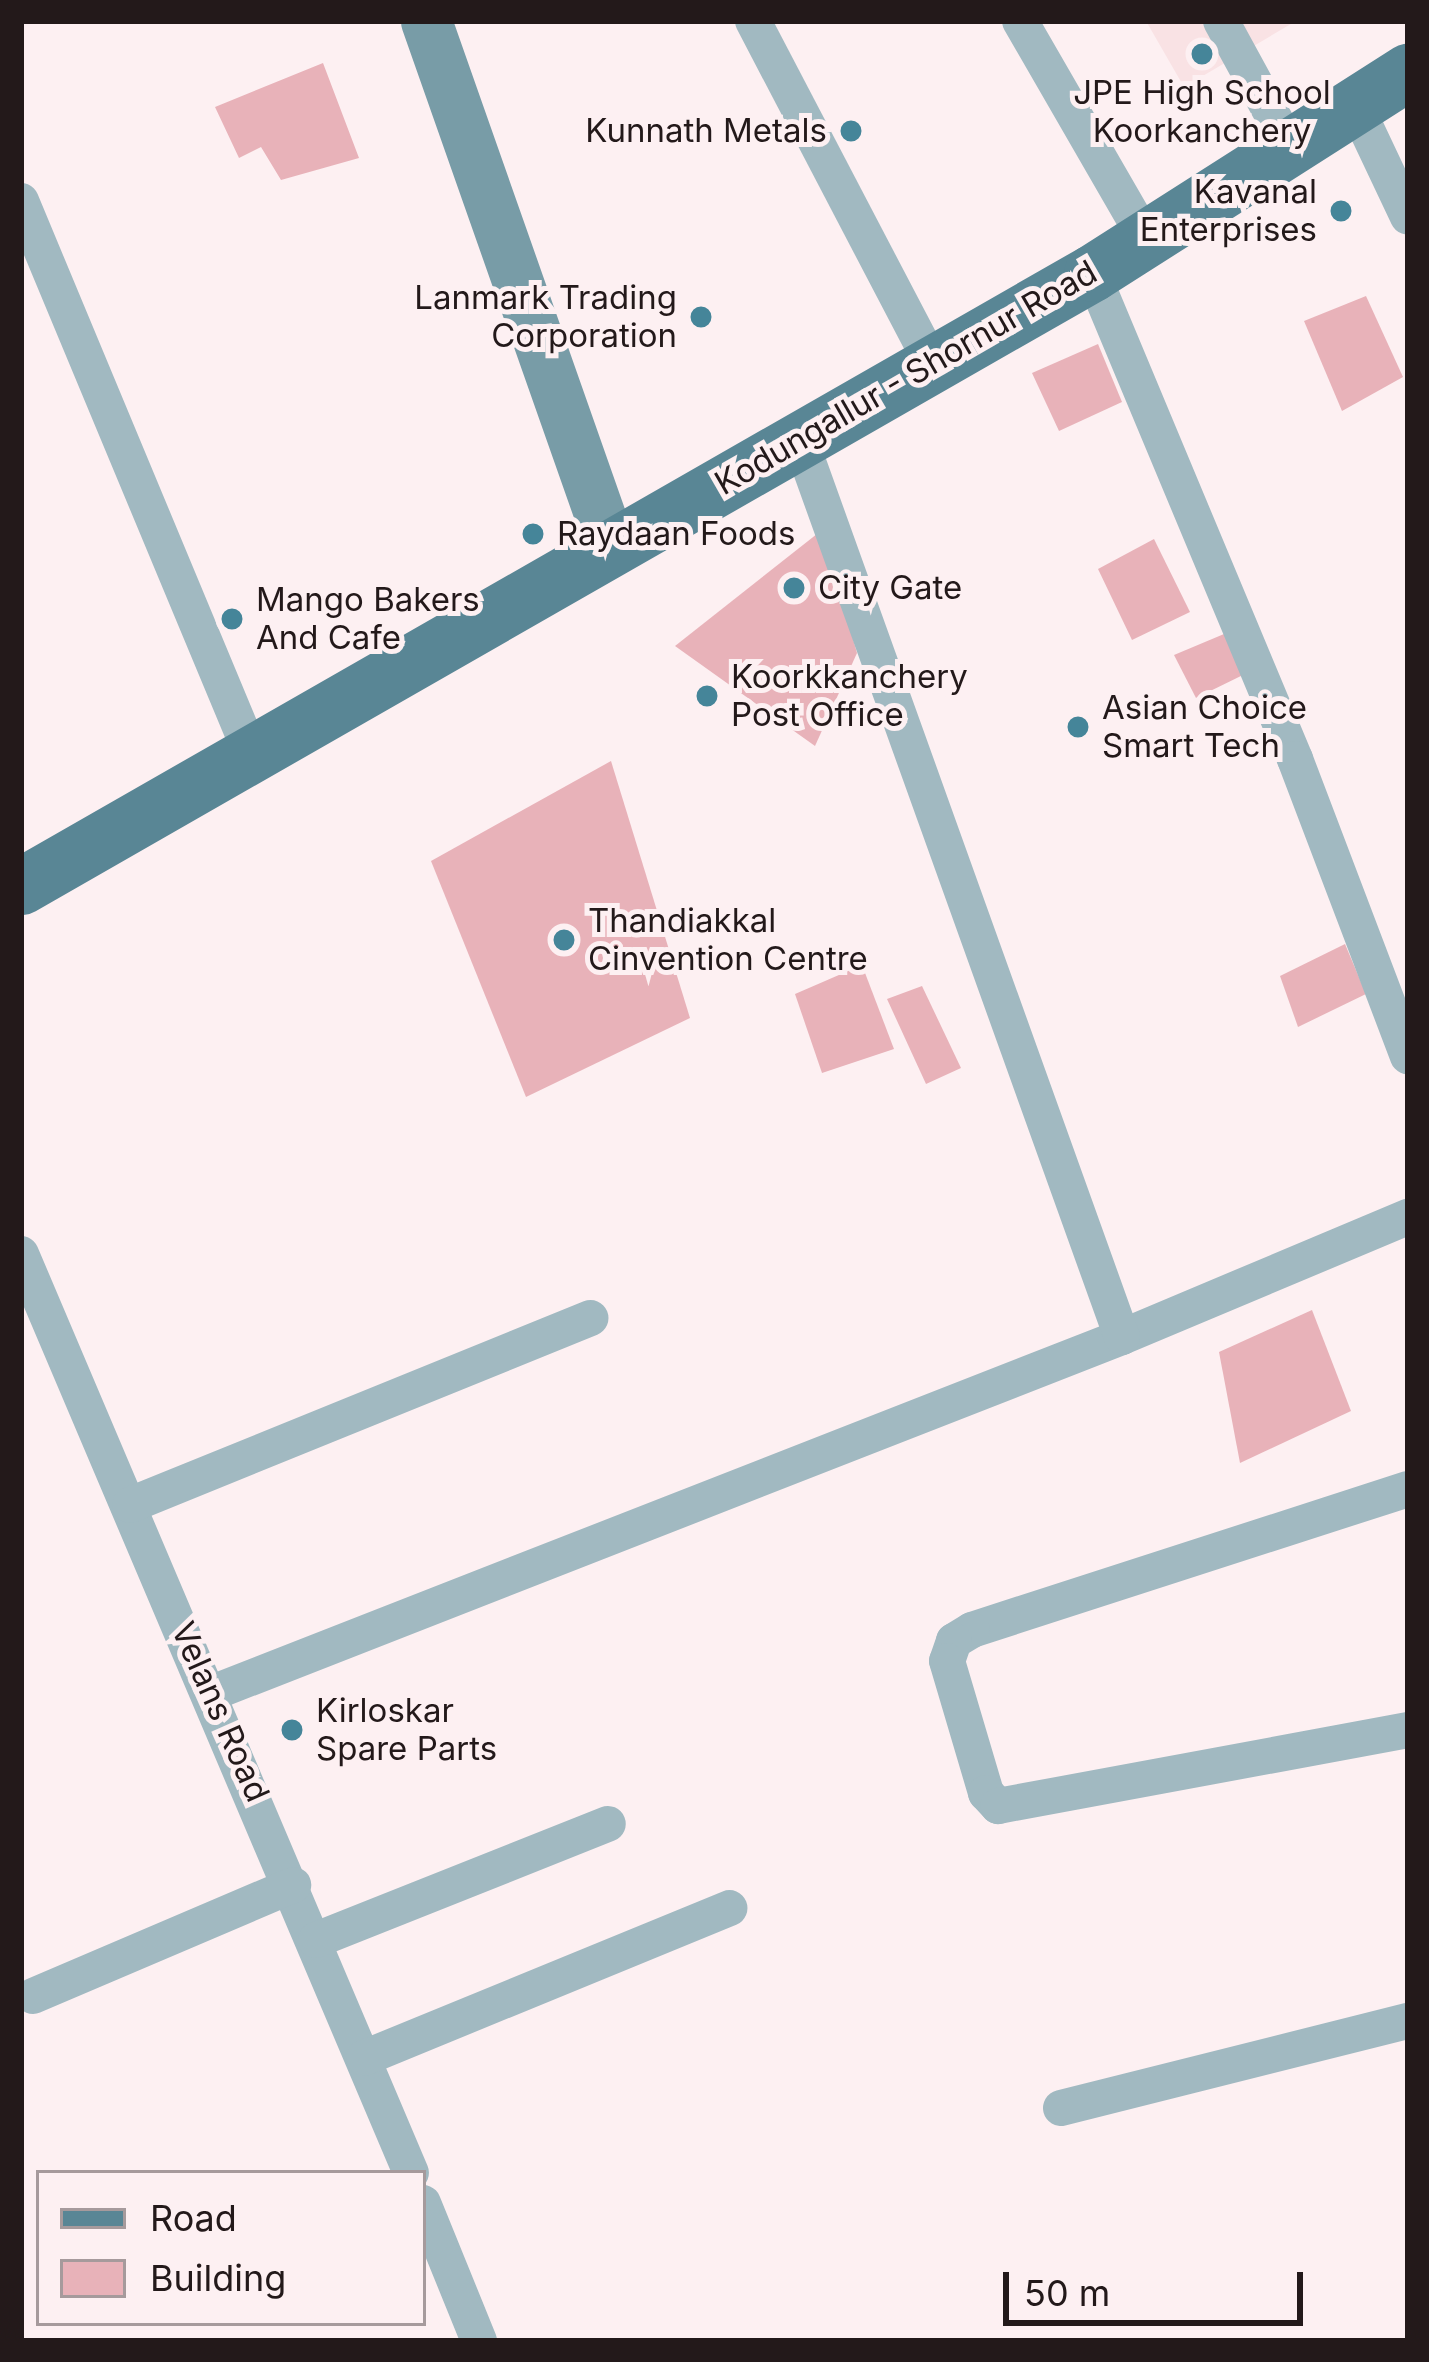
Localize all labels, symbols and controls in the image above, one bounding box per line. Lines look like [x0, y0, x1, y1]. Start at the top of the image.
marker: JPE High School Koorkanchery [1189, 41, 1215, 67]
place label: JPE High School Koorkanchery [1073, 73, 1331, 151]
place label: Kunnath Metals [585, 111, 827, 151]
marker: Kunnath Metals [838, 118, 864, 144]
place label: Kavanal Enterprises [1140, 172, 1317, 250]
marker: Kavanal Enterprises [1328, 198, 1354, 224]
street label: Kodungallur - Shornur Road [708, 252, 1104, 504]
place label: Lanmark Trading Corporation [414, 278, 677, 356]
marker: Lanmark Trading Corporation [688, 304, 714, 330]
place label: Raydaan Foods [557, 514, 795, 554]
marker: Raydaan Foods [520, 521, 546, 547]
place label: City Gate [818, 568, 962, 608]
marker: City Gate [781, 575, 807, 601]
place label: Mango Bakers And Cafe [256, 580, 480, 658]
marker: Mango Bakers And Cafe [219, 606, 245, 632]
place label: Koorkkanchery Post Office [731, 657, 968, 735]
marker: Koorkkanchery Post Office [694, 683, 720, 709]
place label: Asian Choice Smart Tech [1102, 688, 1307, 766]
marker: Asian Choice Smart Tech [1065, 714, 1091, 740]
place label: Thandiakkal Cinvention Centre [588, 901, 868, 979]
marker: Thandiakkal Cinvention Centre [551, 927, 577, 953]
street label: Velans Road [163, 1616, 277, 1808]
place label: Kirloskar Spare Parts [316, 1691, 497, 1769]
marker: Kirloskar Spare Parts [279, 1717, 305, 1743]
legend [36, 2170, 426, 2326]
text: Road [150, 2196, 237, 2240]
scale bar [1009, 2248, 1309, 2322]
text: Building [150, 2256, 286, 2300]
text: 50 m [1024, 2271, 1110, 2315]

